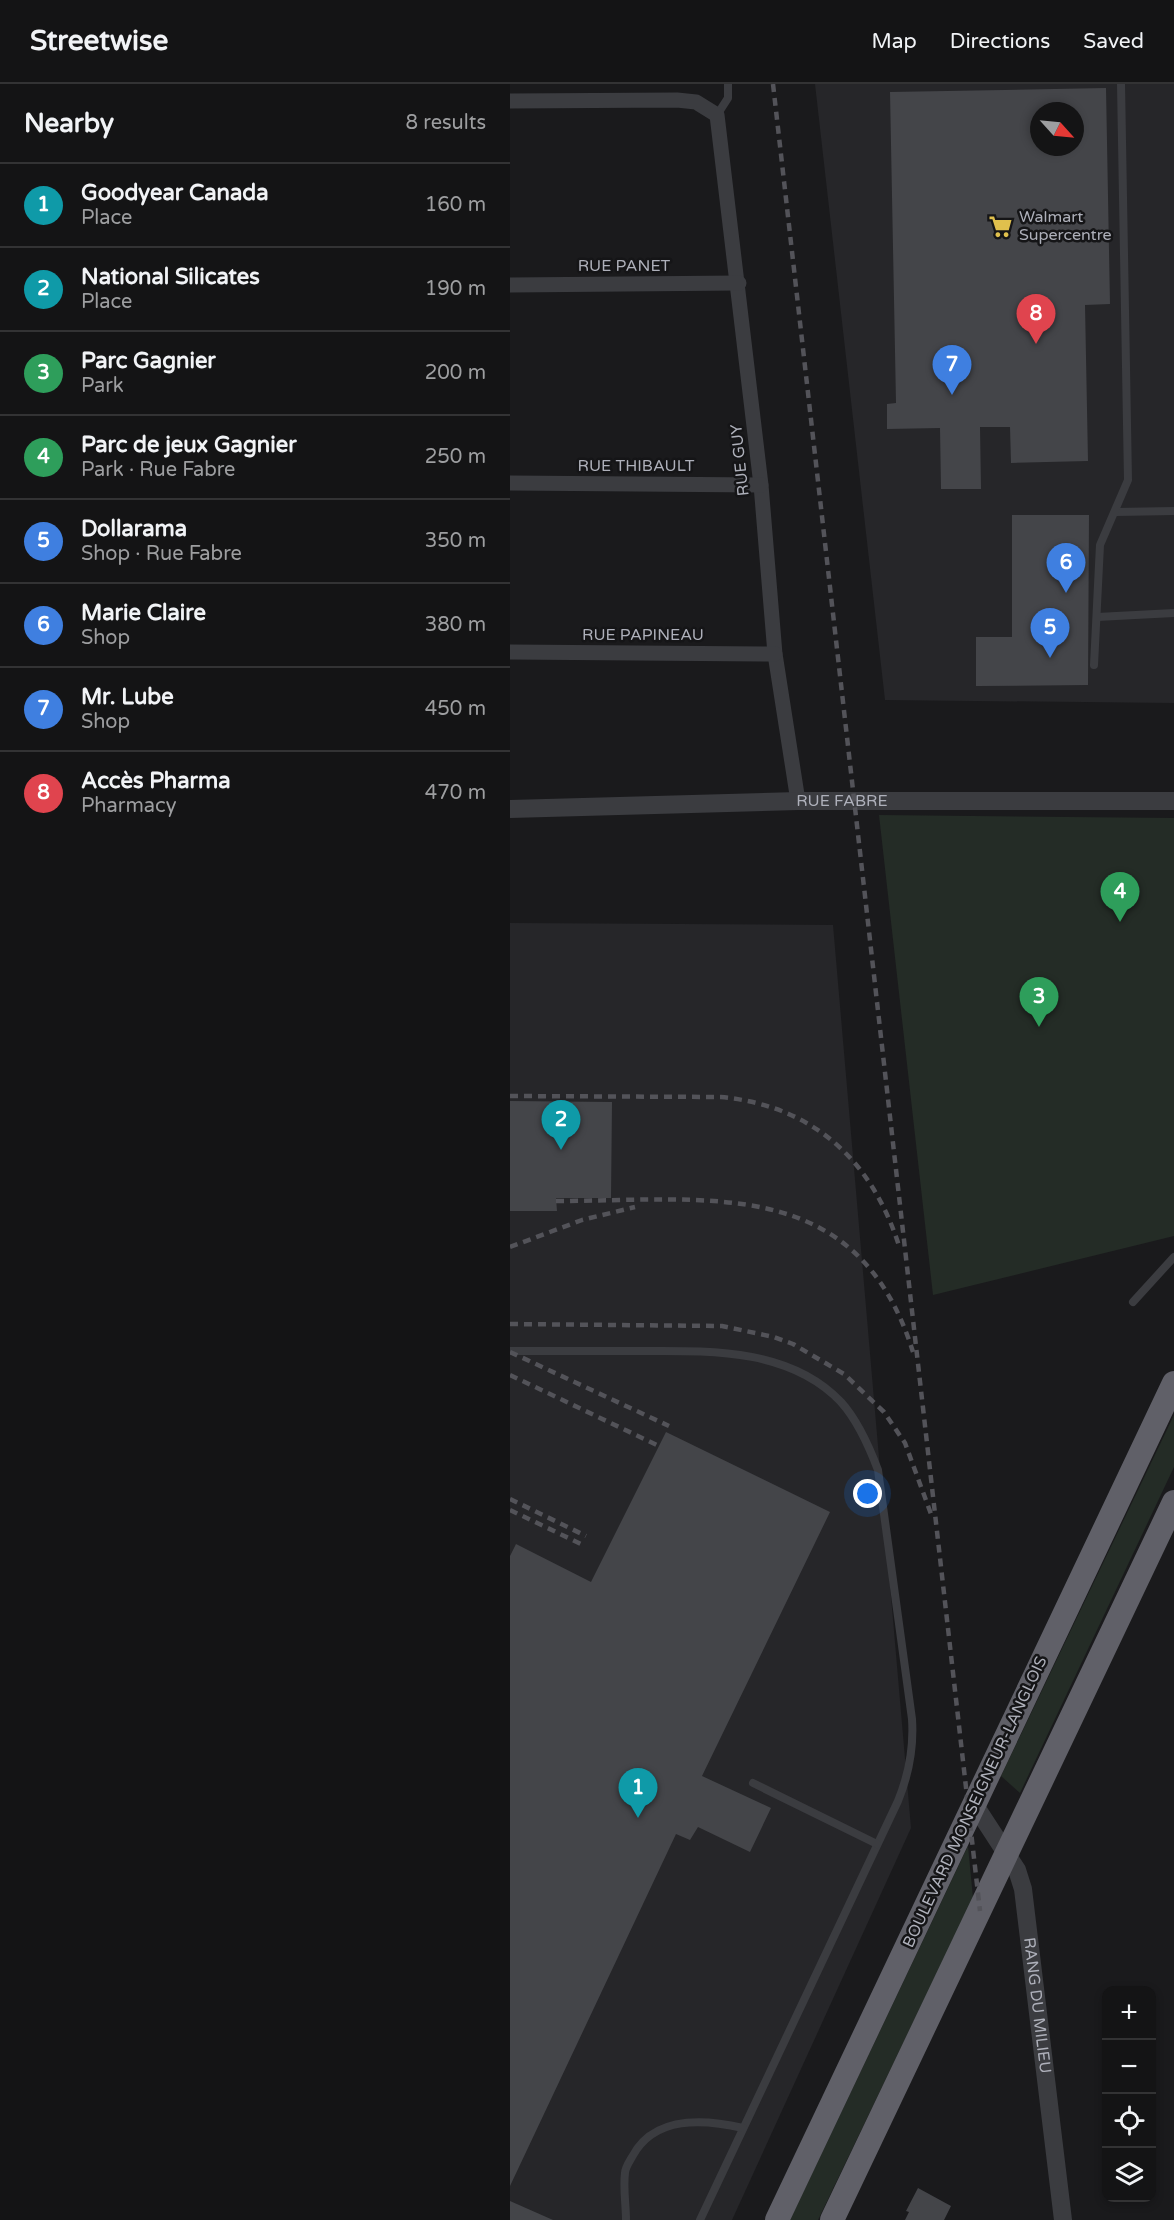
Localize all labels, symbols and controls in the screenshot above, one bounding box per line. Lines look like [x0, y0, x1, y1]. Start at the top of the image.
text: Streetwise [30, 24, 168, 58]
text: Map [871, 29, 917, 54]
text: Directions [950, 29, 1050, 54]
text: Saved [1083, 29, 1144, 54]
north arrow [1030, 102, 1084, 156]
text: Nearby [24, 108, 114, 139]
text: 8 results [406, 111, 486, 135]
text: Goodyear Canada [81, 180, 269, 206]
text: 1 [37, 193, 50, 217]
text: 160 m [425, 193, 486, 217]
text: Place [81, 206, 132, 230]
place label: Walmart Supercentre [1019, 207, 1112, 245]
supermarket icon: Walmart Supercentre [988, 213, 1014, 239]
street label: RUE PANET [578, 256, 671, 276]
text: National Silicates [81, 264, 260, 290]
text: 2 [37, 277, 50, 301]
text: 190 m [425, 277, 486, 301]
text: Place [81, 290, 132, 314]
pin: 8 [1016, 294, 1056, 344]
pin: 7 [932, 346, 972, 395]
text: Parc Gagnier [81, 348, 216, 374]
text: 3 [37, 361, 50, 385]
text: 200 m [425, 361, 486, 385]
text: Park [81, 374, 124, 398]
street label: RUE GUY [726, 423, 754, 497]
text: Parc de jeux Gagnier [81, 432, 297, 458]
text: 4 [37, 445, 50, 469]
text: 250 m [425, 445, 486, 469]
street label: RUE THIBAULT [578, 456, 695, 476]
text: Park · Rue Fabre [81, 458, 235, 482]
text: Dollarama [81, 516, 187, 542]
text: 5 [37, 529, 50, 553]
text: 350 m [425, 529, 486, 553]
text: Shop · Rue Fabre [81, 542, 242, 566]
pin: 6 [1046, 544, 1086, 593]
text: Marie Claire [81, 600, 206, 626]
pin: 5 [1030, 608, 1070, 658]
text: 6 [37, 613, 50, 637]
text: 380 m [425, 613, 486, 637]
street label: RUE PAPINEAU [582, 625, 704, 645]
text: Shop [81, 626, 130, 650]
text: Mr. Lube [81, 684, 174, 710]
text: 7 [37, 697, 50, 721]
text: 450 m [425, 697, 486, 721]
text: Shop [81, 710, 130, 734]
text: Accès Pharma [81, 768, 231, 794]
text: 8 [37, 781, 50, 805]
text: 470 m [425, 781, 486, 805]
street label: RUE FABRE [796, 791, 888, 811]
text: Pharmacy [81, 794, 176, 818]
pin: 4 [1100, 872, 1140, 922]
pin: 3 [1020, 978, 1058, 1027]
pin: 2 [542, 1100, 580, 1150]
your location [853, 1479, 882, 1508]
street label: BOULEVARD MONSEIGNEUR-LANGLOIS [899, 1653, 1052, 1951]
pin: 1 [618, 1768, 658, 1818]
street label: RANG DU MILIEU [1019, 1936, 1055, 2075]
map controls [1102, 1986, 1156, 2202]
button: + [1102, 1986, 1156, 2040]
button: − [1102, 2040, 1156, 2094]
button: locate [1102, 2094, 1156, 2148]
button: layers [1102, 2148, 1156, 2202]

